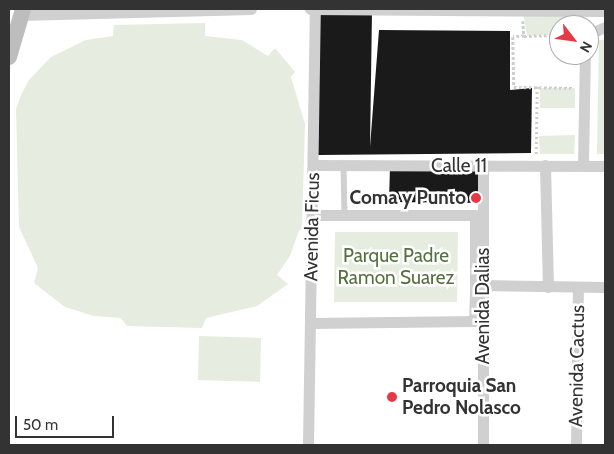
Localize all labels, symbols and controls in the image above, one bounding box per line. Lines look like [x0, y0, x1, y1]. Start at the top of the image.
north arrow [549, 15, 599, 65]
text: N [576, 38, 596, 56]
street label: Calle 11 [431, 155, 487, 177]
street label: Avenida Ficus [300, 172, 324, 282]
place label: Coma y Punto [350, 187, 466, 209]
marker: Coma y Punto [470, 192, 482, 204]
park label: Parque Padre Ramon Suarez [338, 245, 454, 289]
street label: Avenida Dalias [472, 248, 494, 364]
street label: Avenida Cactus [565, 305, 589, 427]
place label: Parroquia San Pedro Nolasco [402, 375, 521, 419]
marker: Parroquia San Pedro Nolasco [386, 391, 398, 403]
scale bar [18, 406, 116, 438]
text: 50 m [23, 416, 58, 434]

